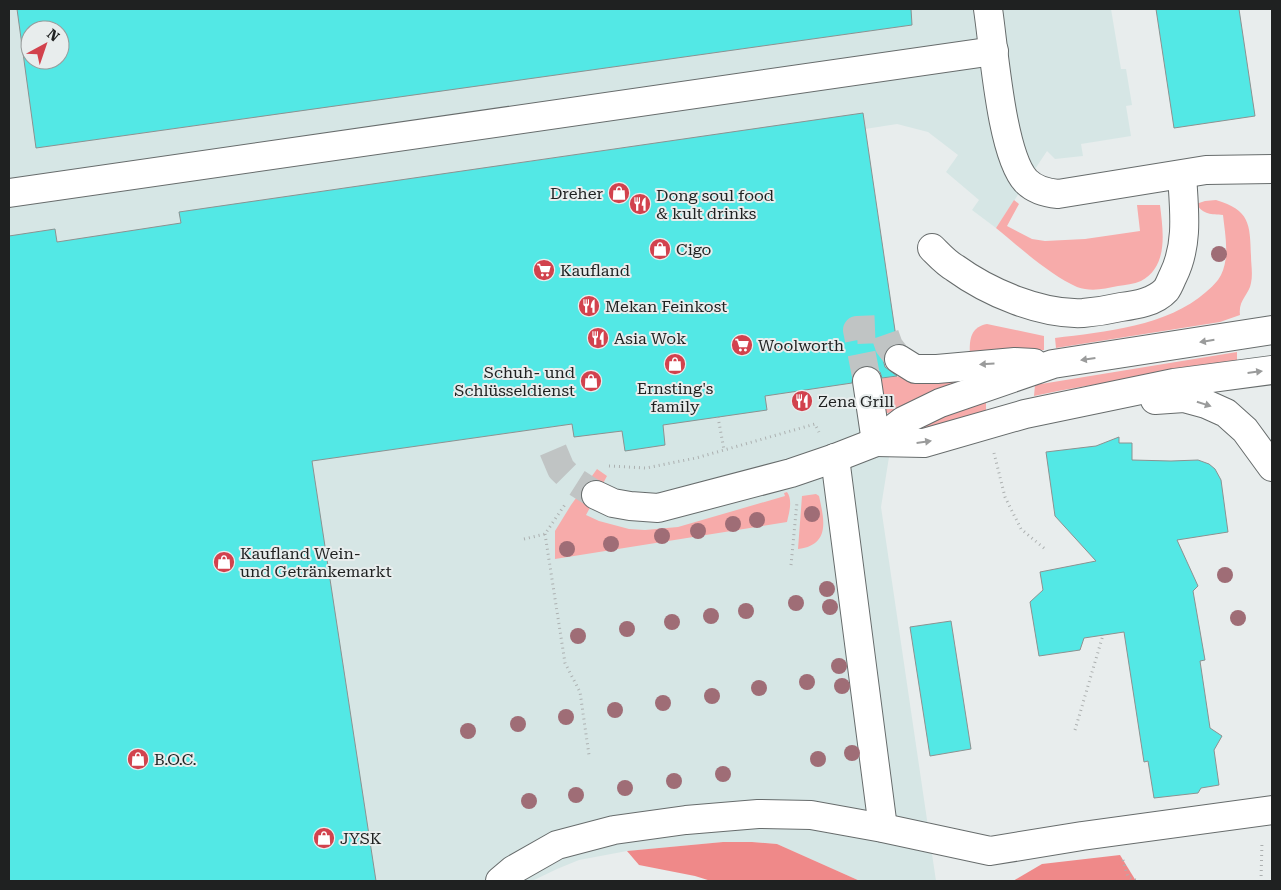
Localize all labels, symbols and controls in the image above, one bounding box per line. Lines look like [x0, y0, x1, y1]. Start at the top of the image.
north arrow [20, 20, 70, 70]
text: N [44, 25, 63, 45]
shop icon: Dreher [607, 181, 631, 205]
place label: Dreher [550, 184, 603, 203]
place label: Dong soul food & kult drinks [656, 186, 774, 223]
restaurant icon: Dong soul food & kult drinks [628, 192, 652, 216]
shop icon: Cigo [648, 237, 672, 261]
place label: Cigo [676, 240, 711, 259]
supermarket icon: Kaufland [532, 258, 556, 282]
place label: Kaufland [560, 261, 630, 280]
restaurant icon: Mekan Feinkost [577, 294, 601, 318]
place label: Mekan Feinkost [605, 297, 727, 316]
restaurant icon: Asia Wok [586, 326, 610, 350]
place label: Asia Wok [614, 329, 686, 348]
supermarket icon: Woolworth [730, 333, 754, 357]
place label: Woolworth [758, 336, 844, 355]
one-way arrow [1199, 337, 1215, 345]
shop icon: Ernsting's family [663, 352, 687, 376]
one-way arrow [1079, 355, 1095, 363]
one-way arrow [979, 360, 995, 368]
place label: Schuh- und Schlüsseldienst [454, 363, 575, 400]
one-way arrow [1247, 368, 1263, 376]
shop icon: Schuh- und Schlüsseldienst [579, 369, 603, 393]
place label: Ernsting's family [637, 379, 714, 416]
restaurant icon: Zena Grill [790, 389, 814, 413]
place label: Zena Grill [818, 392, 894, 411]
one-way arrow [1197, 401, 1212, 408]
one-way arrow [917, 438, 933, 446]
place label: Kaufland Wein- und Getränkemarkt [240, 544, 392, 581]
shop icon: Kaufland Wein- und Getränkemarkt [212, 550, 236, 574]
shop icon: B.O.C. [126, 747, 150, 771]
place label: B.O.C. [154, 750, 197, 769]
shop icon: JYSK [312, 826, 336, 850]
place label: JYSK [340, 829, 382, 848]

